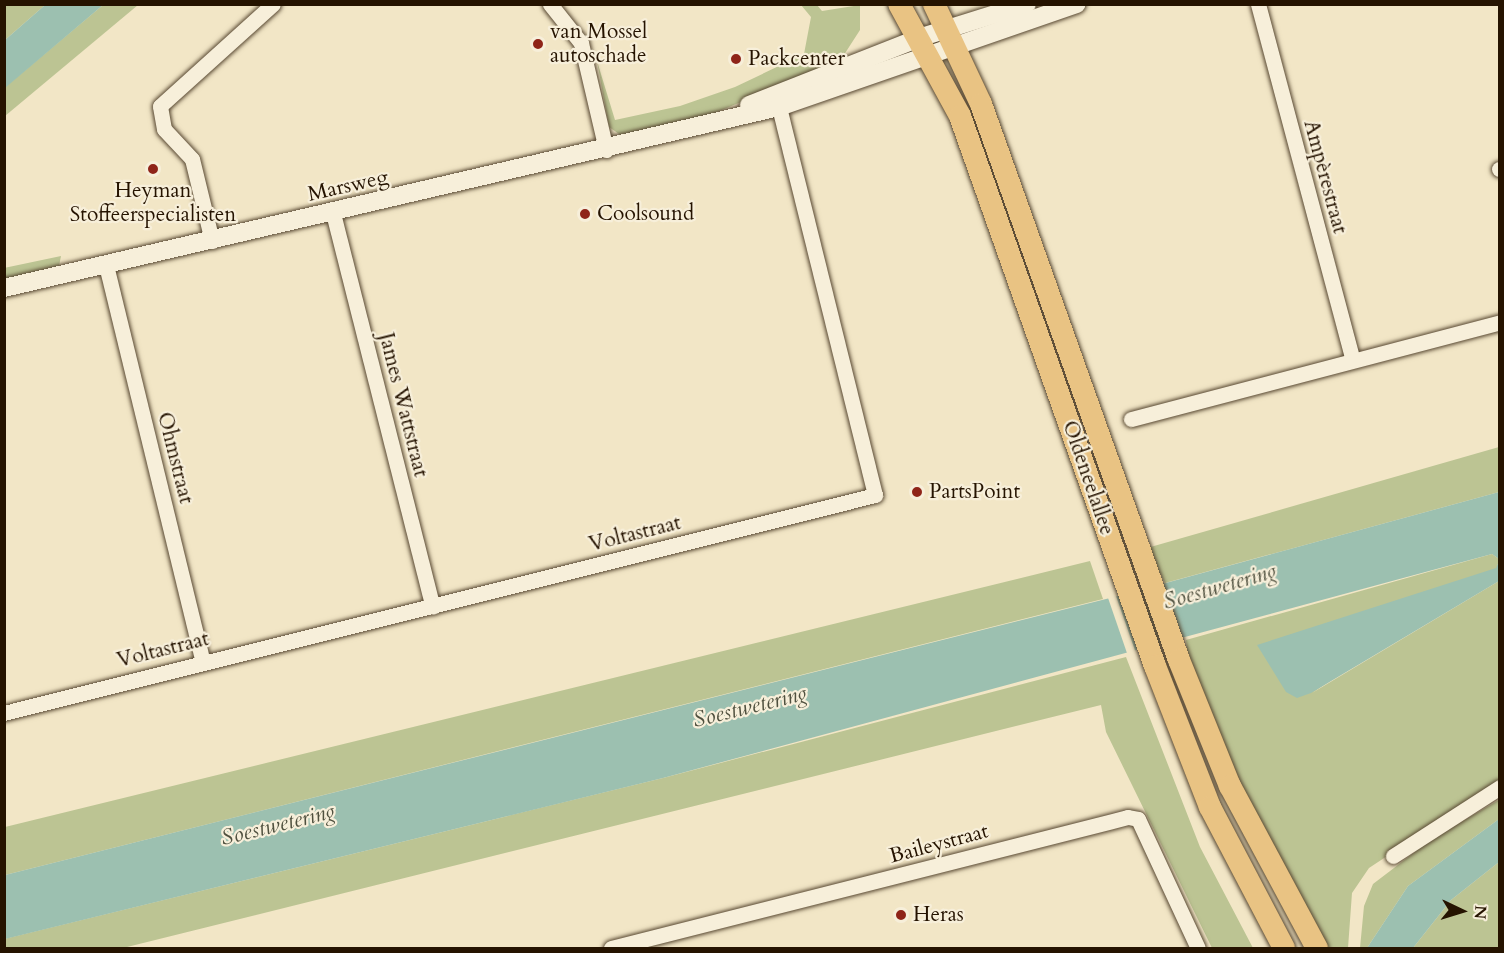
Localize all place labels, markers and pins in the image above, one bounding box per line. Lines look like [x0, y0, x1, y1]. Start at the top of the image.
place label: van Mossel autoschade [550, 19, 647, 69]
marker: van Mossel autoschade [531, 37, 545, 51]
place label: Packcenter [748, 46, 845, 72]
marker: Packcenter [729, 52, 743, 66]
marker: Heyman Stoffeerspecialisten [146, 162, 160, 176]
place label: Heyman Stoffeerspecialisten [70, 178, 236, 228]
place label: Coolsound [597, 201, 694, 227]
marker: Coolsound [578, 207, 592, 221]
place label: PartsPoint [929, 479, 1020, 505]
marker: PartsPoint [910, 485, 924, 499]
place label: Heras [913, 902, 964, 928]
marker: Heras [894, 908, 908, 922]

